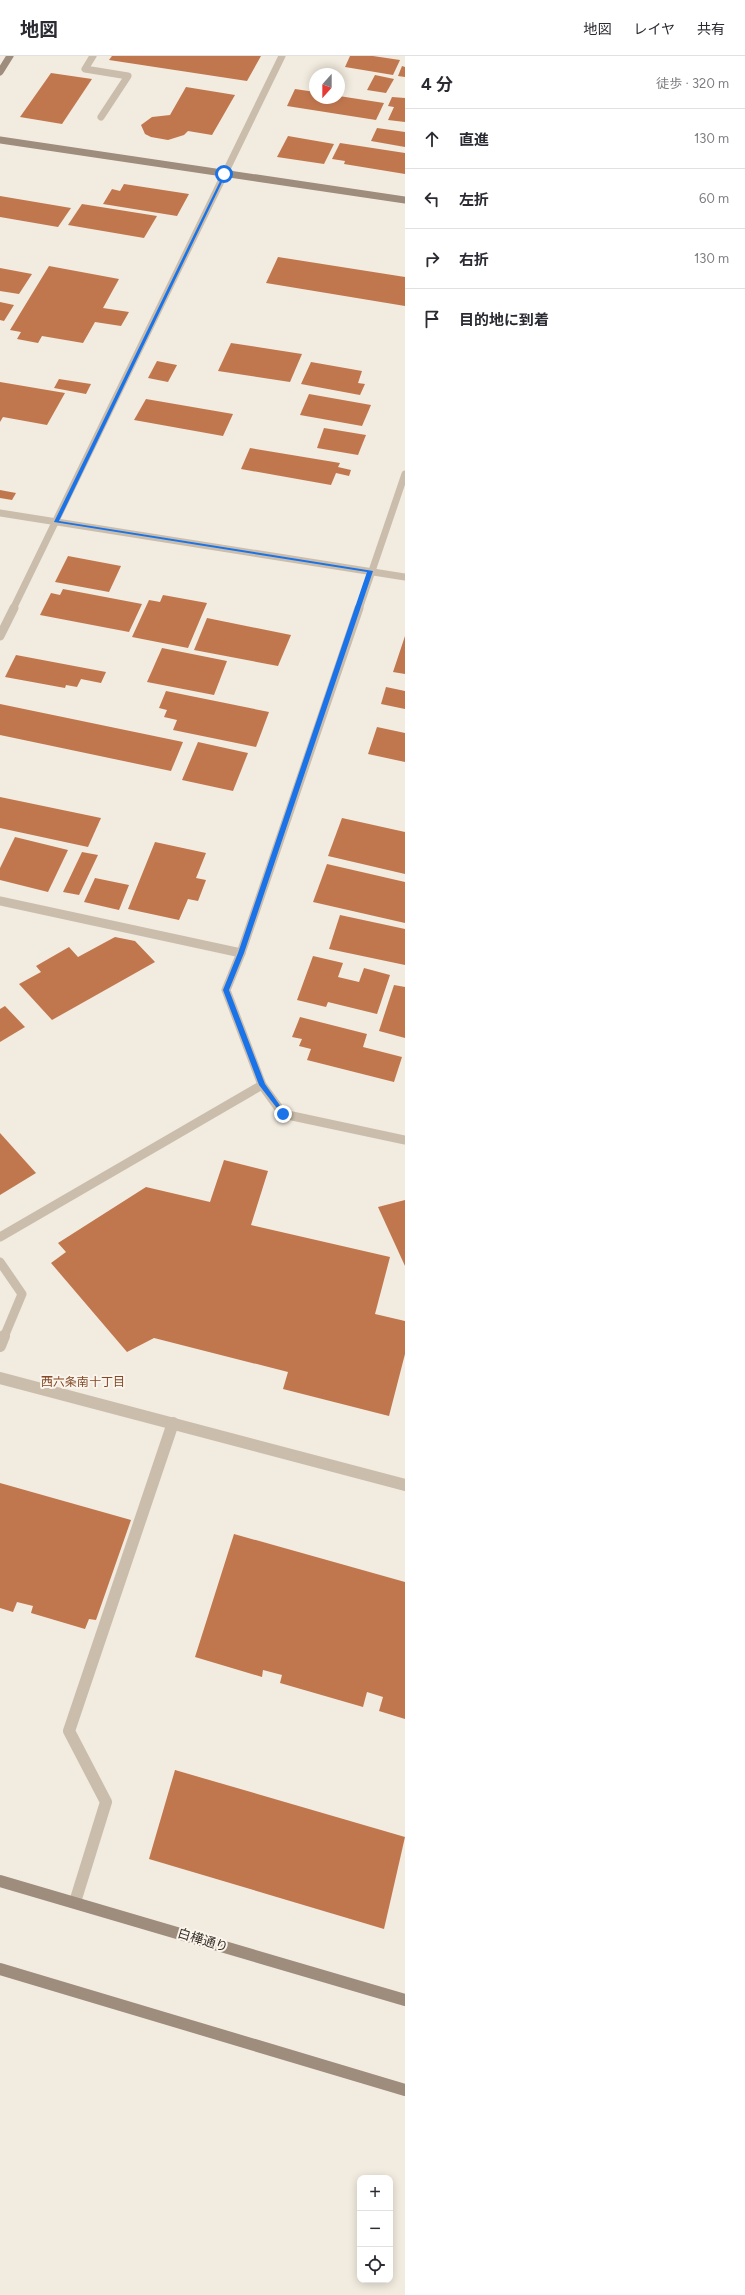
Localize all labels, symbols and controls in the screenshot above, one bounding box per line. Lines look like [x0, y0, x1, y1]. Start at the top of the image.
text: 地図 [20, 18, 58, 41]
text: 地図 [583, 21, 611, 38]
text: レイヤ [633, 21, 675, 38]
text: 共有 [697, 21, 725, 38]
north arrow [309, 68, 345, 104]
text: 4 分 [421, 74, 453, 94]
text: 徒歩 · 320 m [656, 76, 729, 91]
icon: ahead [421, 128, 443, 150]
text: 直進 [459, 131, 489, 149]
text: 130 m [694, 131, 729, 146]
route start [215, 165, 233, 183]
icon: left [421, 188, 443, 210]
text: 左折 [459, 191, 489, 209]
text: 60 m [699, 191, 729, 206]
icon: right [421, 248, 443, 270]
text: 右折 [459, 251, 489, 269]
text: 130 m [694, 251, 729, 266]
icon: arrive [421, 308, 443, 330]
text: 目的地に到着 [459, 311, 549, 329]
route end [274, 1105, 292, 1123]
district label: 西六条南十丁目 [41, 1375, 125, 1389]
street label: 白樺通り [176, 1925, 230, 1955]
map controls [357, 2175, 393, 2283]
button: + [357, 2175, 393, 2211]
button: − [357, 2211, 393, 2247]
button: locate [357, 2247, 393, 2283]

